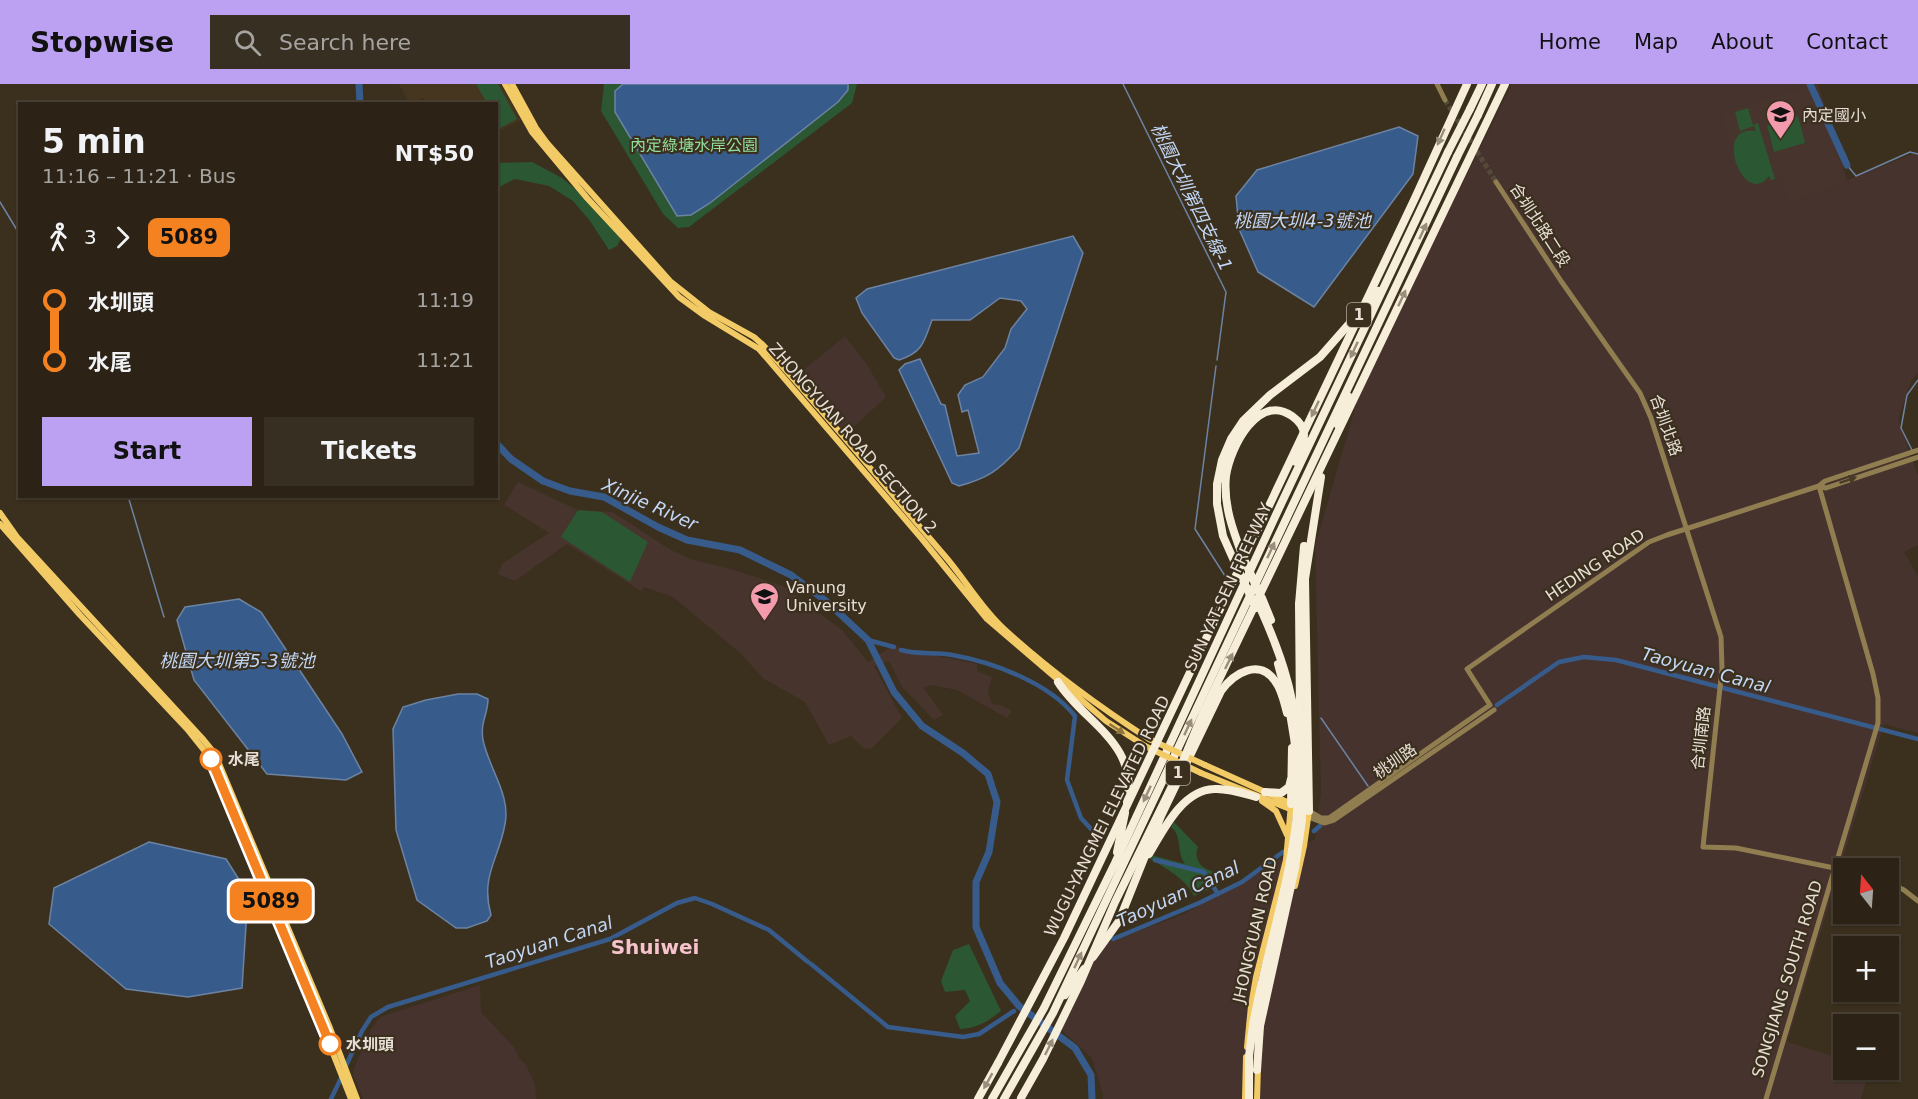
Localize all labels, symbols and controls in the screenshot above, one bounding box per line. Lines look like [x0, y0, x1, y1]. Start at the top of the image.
search box [210, 15, 630, 69]
text: Stopwise [30, 26, 174, 59]
icon: search [231, 26, 264, 59]
text: Search here [279, 30, 411, 55]
text: Home [1539, 30, 1601, 54]
text: Map [1634, 30, 1678, 54]
text: About [1711, 30, 1773, 54]
text: Contact [1806, 30, 1888, 54]
school or university icon: 內定國小 [1765, 99, 1797, 141]
place label: 內定國小 [1802, 106, 1866, 125]
water label: 桃園大圳第四支線-1 [1147, 120, 1237, 274]
text: 5 min [42, 122, 146, 161]
one-way arrow [1437, 128, 1446, 145]
park label: 內定綠塘水岸公園 [630, 136, 758, 155]
text: NT$50 [395, 141, 474, 166]
text: 11:16 – 11:21 · Bus [42, 164, 236, 188]
street label: 合圳北路二段 [1506, 180, 1574, 270]
water label: 桃園大圳4-3號池 [1233, 210, 1373, 231]
icon: walk [42, 221, 75, 254]
icon: forward [106, 221, 139, 254]
one-way arrow [1419, 223, 1428, 240]
text: 3 [84, 225, 97, 249]
text: 5089 [160, 225, 218, 249]
text: 11:19 [416, 288, 474, 312]
one-way arrow [1397, 289, 1407, 307]
text: 水圳頭 [88, 290, 154, 315]
road number: 1 [1347, 303, 1371, 327]
street label: ZHONGYUAN ROAD SECTION 2 [765, 339, 941, 537]
one-way arrow [1349, 342, 1358, 359]
text: 11:21 [416, 348, 474, 372]
text: 水尾 [88, 350, 132, 375]
street label: 合圳北路 [1646, 392, 1686, 458]
one-way arrow [1310, 400, 1319, 417]
button: Start [42, 417, 252, 486]
button: Tickets [264, 417, 474, 486]
water label: Xinjie River [598, 473, 702, 535]
one-way arrow [1839, 475, 1857, 485]
street label: SUN YAT-SEN FREEWAY [1181, 500, 1275, 674]
street label: HEDING ROAD [1542, 525, 1648, 605]
one-way arrow [1267, 542, 1276, 559]
place label: Vanung University [786, 578, 867, 615]
school or university icon: Vanung University [749, 580, 781, 622]
water label: Taoyuan Canal [1639, 643, 1773, 697]
water label: 桃園大圳第5-3號池 [159, 650, 317, 671]
one-way arrow [1224, 652, 1233, 669]
street label: WUGU-YANGMEI ELEVATED ROAD [1040, 692, 1174, 940]
street label: 合圳南路 [1688, 705, 1714, 771]
one-way arrow [1184, 718, 1193, 735]
one-way arrow [1109, 723, 1125, 734]
street label: 桃圳路 [1370, 739, 1420, 783]
marker: 水尾 [200, 748, 222, 770]
place label: 水尾 [228, 750, 260, 769]
road number: 1 [1166, 761, 1190, 785]
one-way arrow [1143, 785, 1152, 802]
street label: JHONGYUAN ROAD [1229, 855, 1281, 1006]
water label: Taoyuan Canal [1114, 857, 1242, 931]
north arrow [1833, 858, 1899, 924]
map controls [1833, 858, 1899, 1080]
street label: SONGJIANG SOUTH ROAD [1748, 878, 1826, 1080]
line badge: 5089 [229, 882, 313, 920]
text: 5089 [242, 889, 300, 913]
water label: Taoyuan Canal [483, 912, 615, 972]
district label: Shuiwei [611, 935, 699, 959]
button: + [1833, 936, 1899, 1002]
one-way arrow [1073, 951, 1082, 968]
button: − [1833, 1014, 1899, 1080]
marker: 水圳頭 [319, 1033, 341, 1055]
place label: 水圳頭 [346, 1035, 394, 1054]
one-way arrow [1043, 1038, 1053, 1056]
one-way arrow [983, 1073, 993, 1090]

